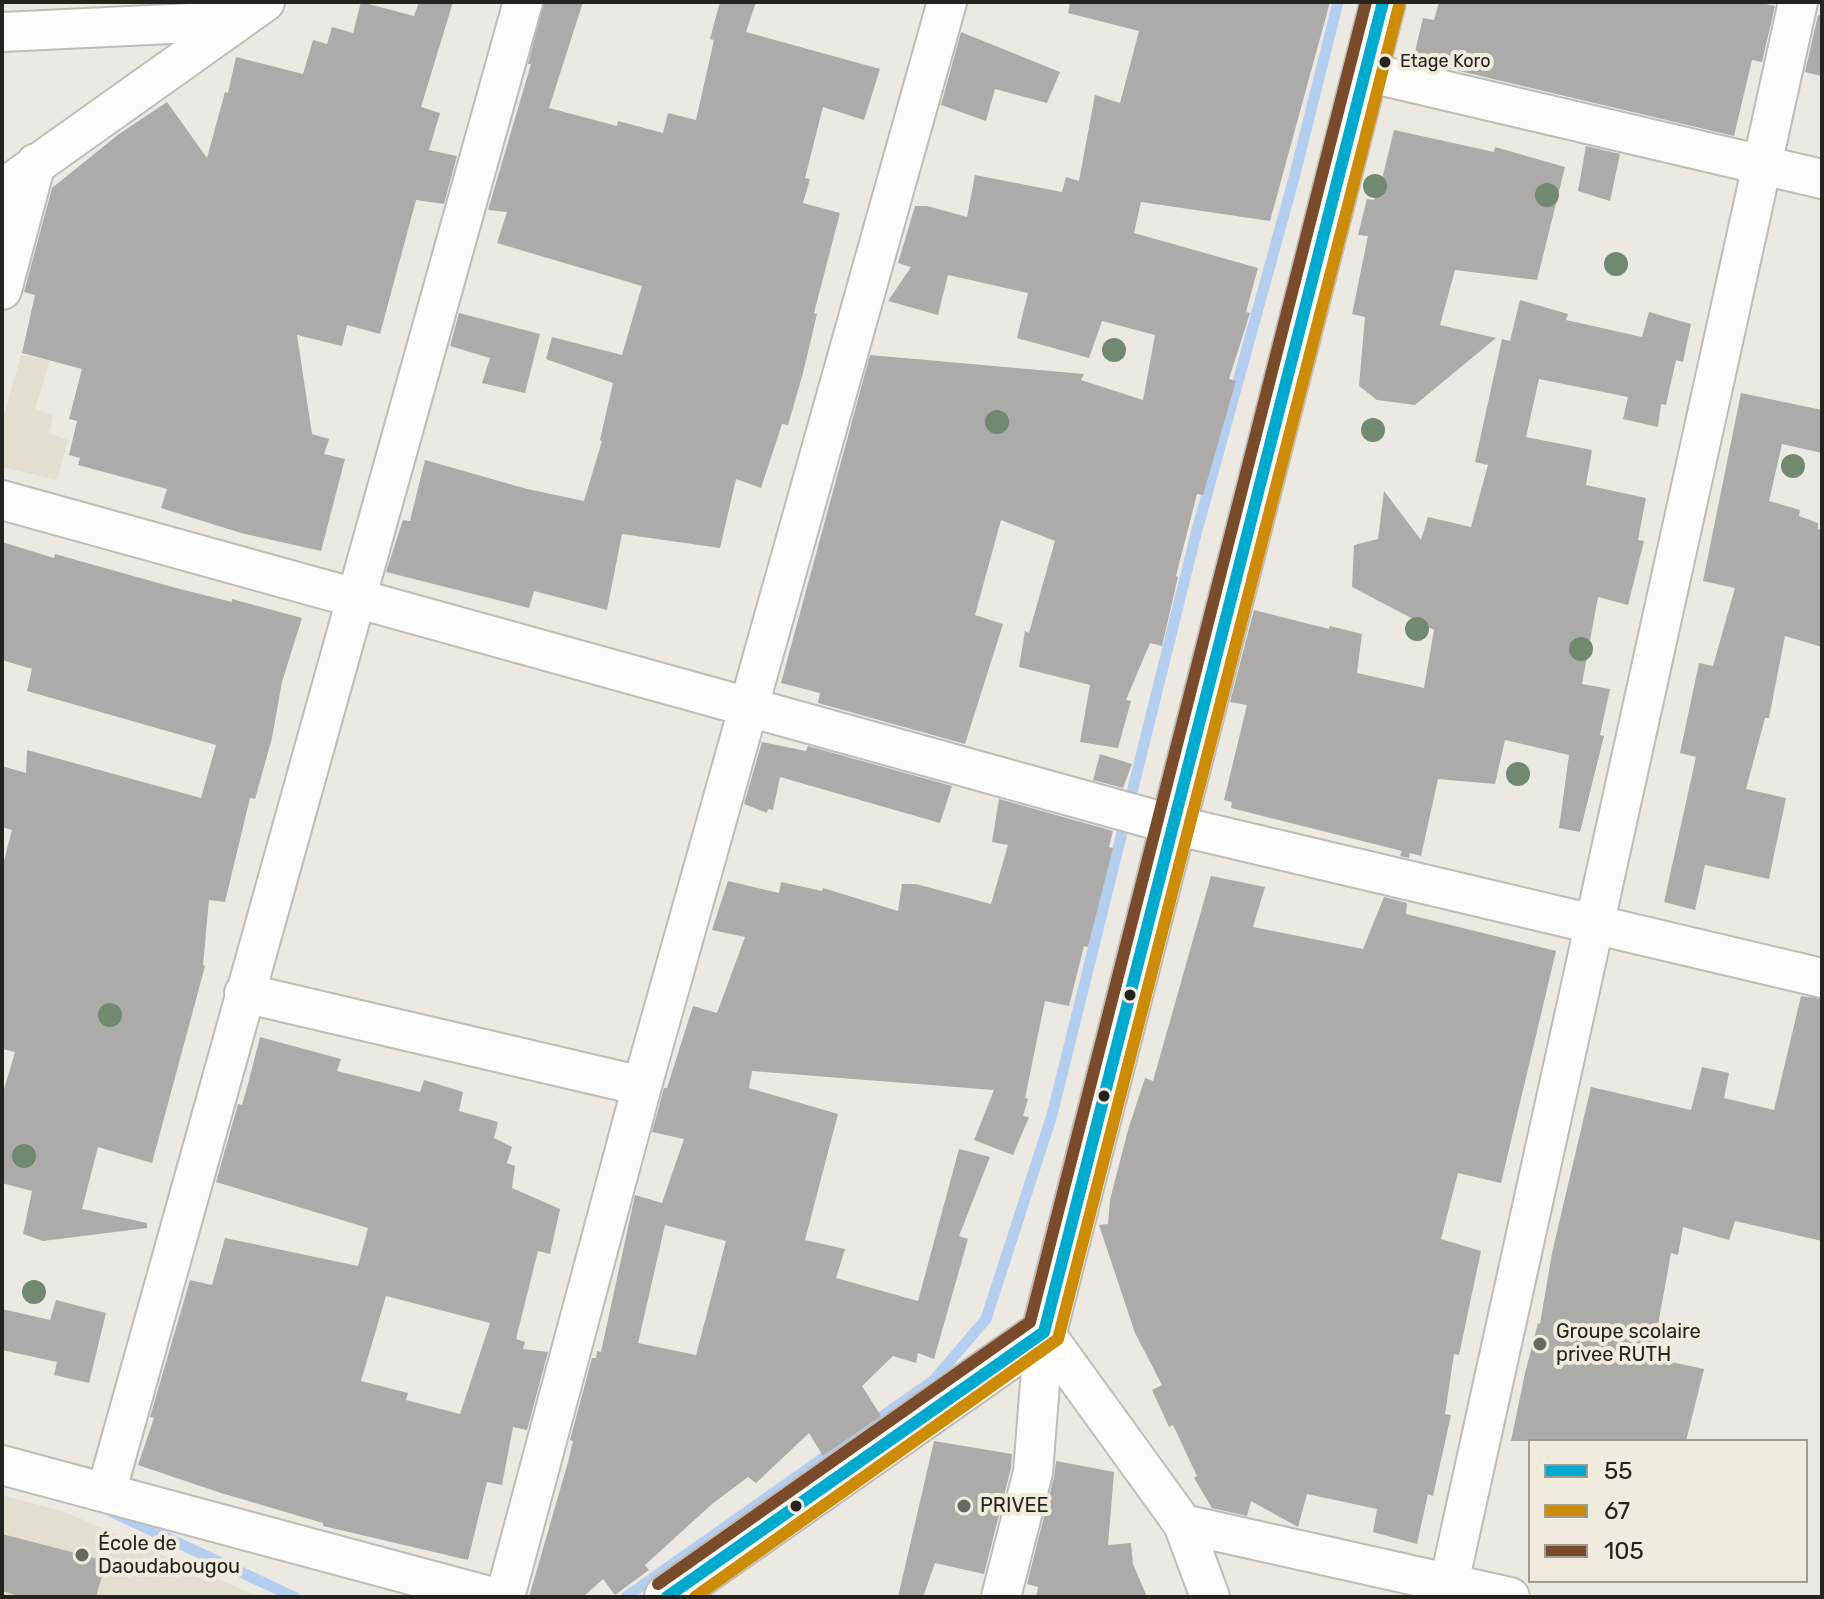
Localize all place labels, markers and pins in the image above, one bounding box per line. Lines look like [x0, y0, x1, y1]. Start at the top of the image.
place label: Etage Koro [1400, 51, 1491, 73]
marker: Etage Koro [1377, 54, 1393, 70]
unlabelled marker [1122, 987, 1138, 1003]
unlabelled marker [1096, 1088, 1112, 1104]
place label: Groupe scolaire privee RUTH [1556, 1320, 1701, 1367]
marker: Groupe scolaire privee RUTH [1531, 1335, 1549, 1353]
place label: PRIVEE [980, 1494, 1049, 1518]
marker: PRIVEE [955, 1497, 973, 1515]
unlabelled marker [788, 1498, 804, 1514]
place label: École de Daoudabougou [98, 1532, 240, 1579]
marker: École de Daoudabougou [73, 1546, 91, 1564]

